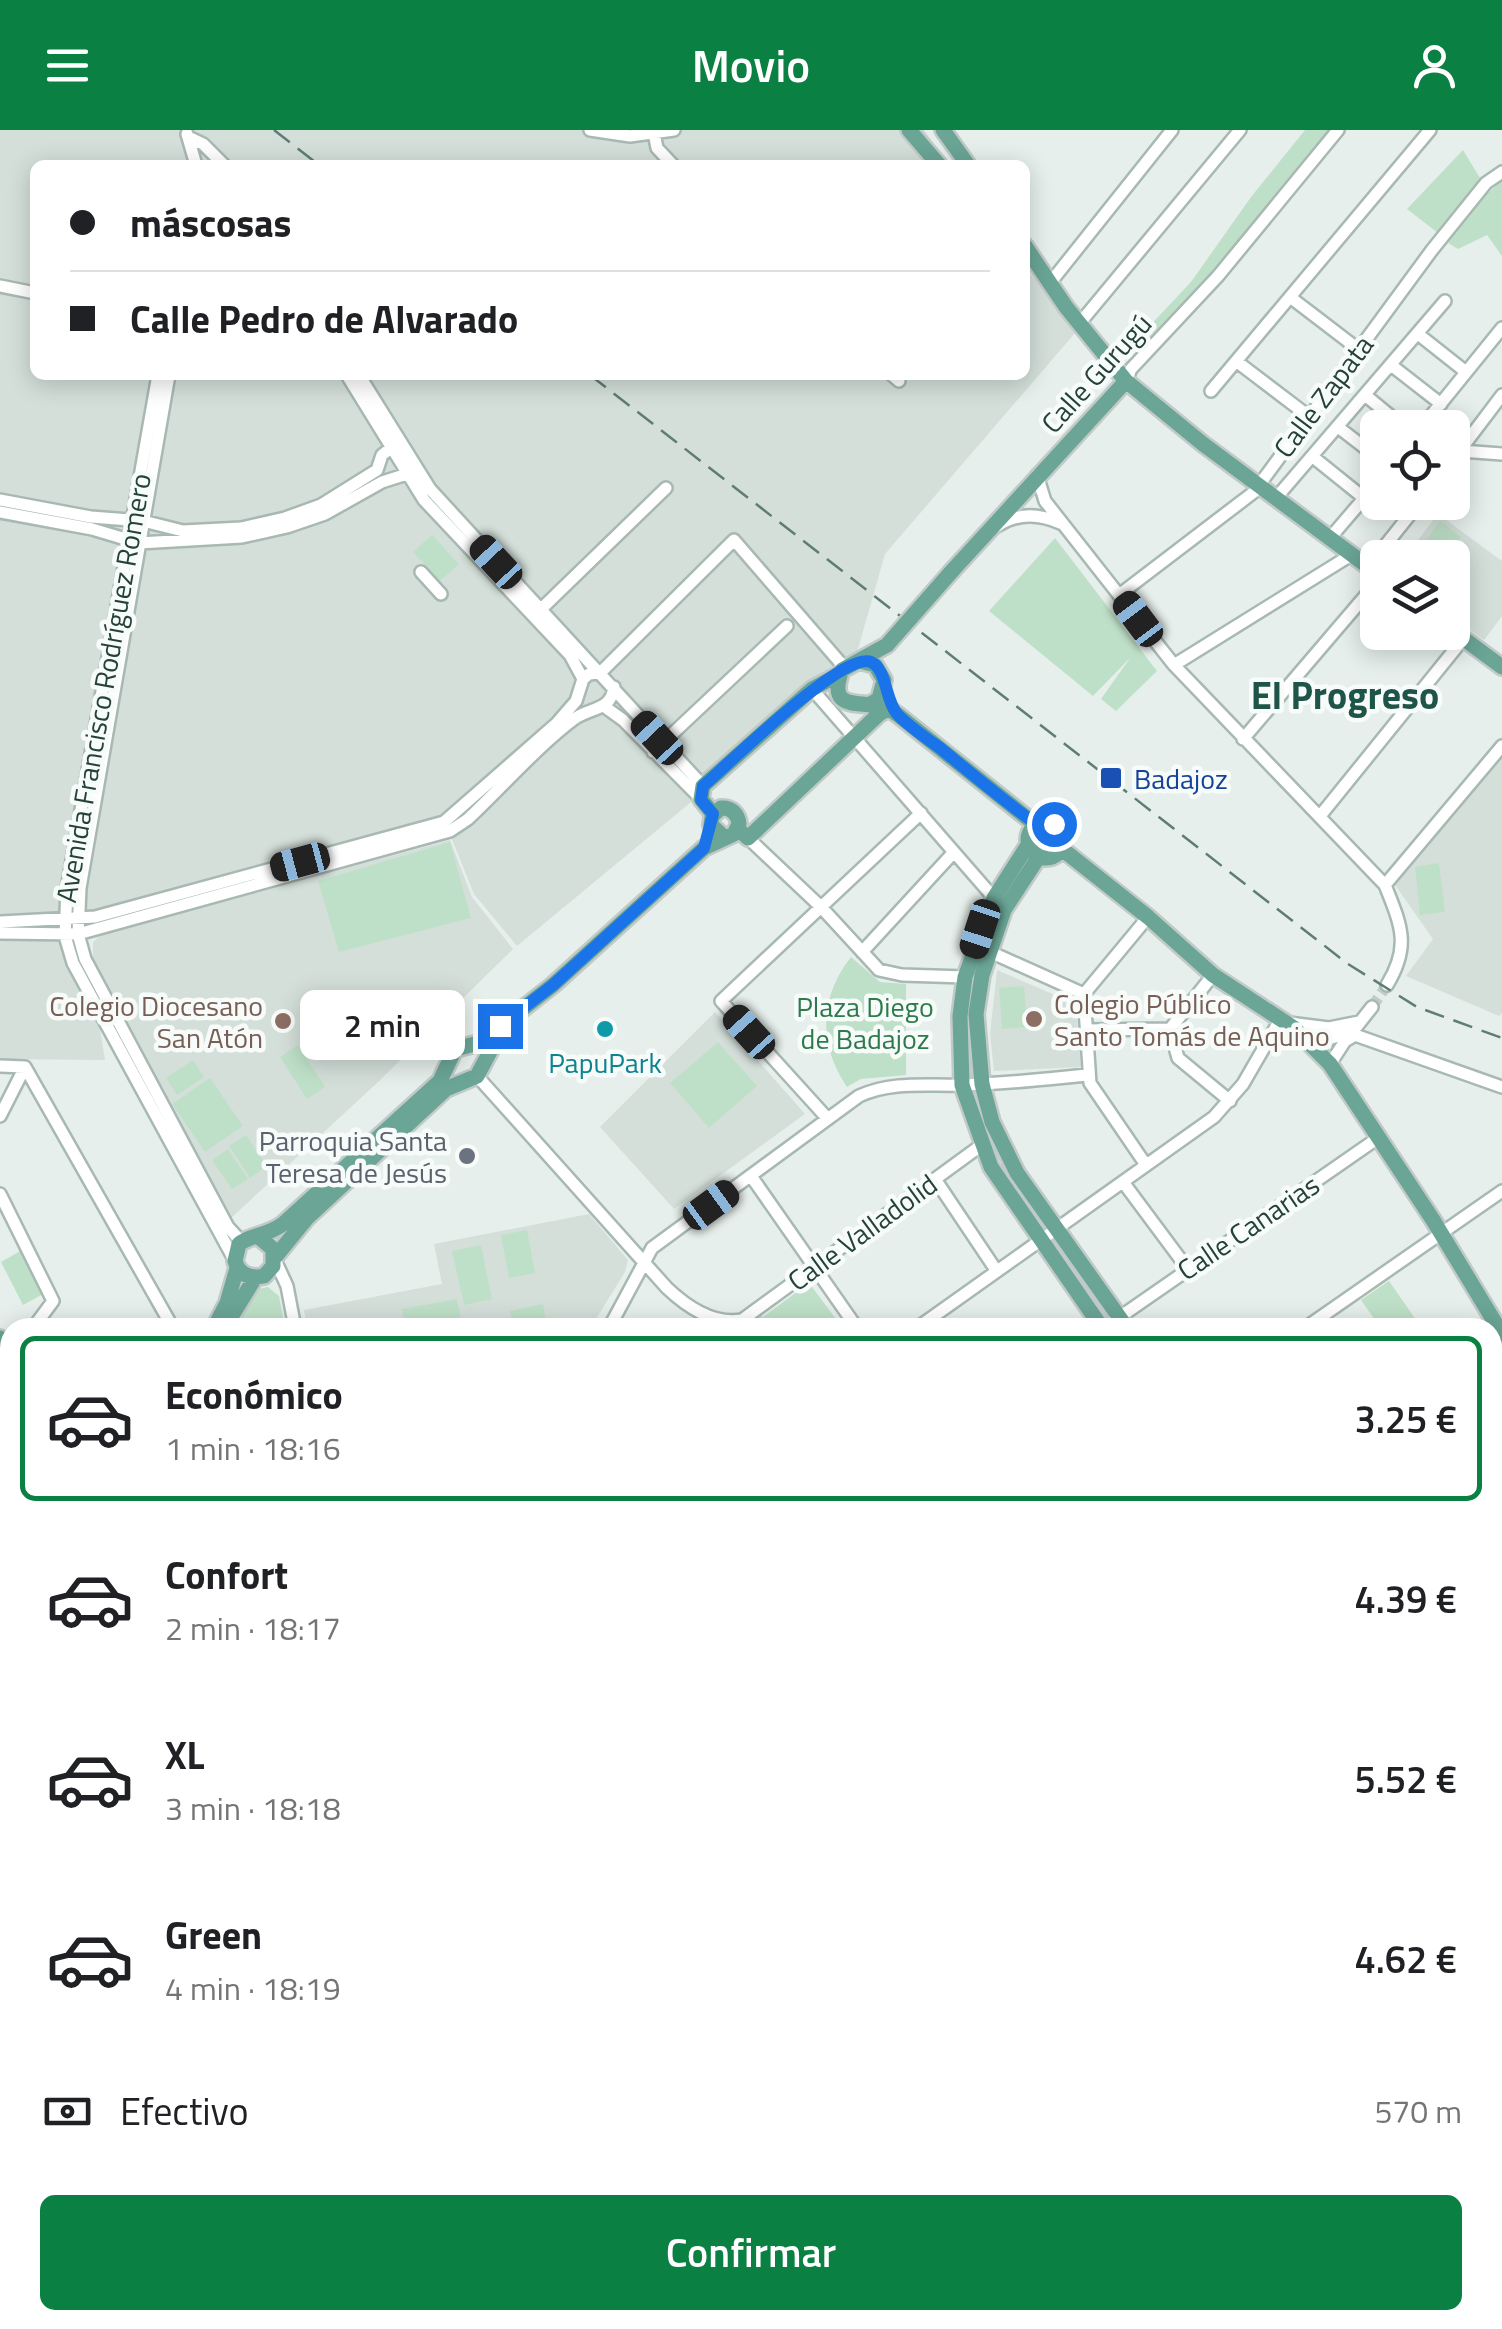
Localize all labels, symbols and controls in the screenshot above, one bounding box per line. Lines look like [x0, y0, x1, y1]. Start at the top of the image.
text: Movio [692, 31, 810, 99]
icon: menu [40, 38, 95, 93]
icon: person [1407, 38, 1462, 93]
text: máscosas [130, 194, 292, 252]
text: Calle Pedro de Alvarado [130, 290, 518, 348]
street label: Calle Gurugú [1030, 303, 1162, 443]
street label: Calle Zapata [1262, 325, 1384, 467]
map controls [1360, 410, 1470, 650]
button: locate [1360, 410, 1470, 520]
street label: Avenida Francisco Rodríguez Romero [44, 470, 162, 906]
car [465, 530, 527, 594]
button: layers [1360, 540, 1470, 650]
car [1108, 586, 1168, 652]
district label: El Progreso [1251, 666, 1439, 724]
car [626, 706, 688, 770]
place label: Badajoz [1134, 757, 1228, 800]
marker: Badajoz [1098, 765, 1124, 791]
route start [1032, 802, 1077, 847]
car [267, 840, 333, 884]
car [956, 896, 1004, 962]
place label: Colegio Público Santo Tomás de Aquino [1054, 982, 1330, 1057]
place label: Colegio Diocesano San Atón [49, 984, 263, 1059]
park label: Plaza Diego de Badajoz [796, 985, 934, 1060]
callout: 2 min [300, 991, 465, 1061]
car [718, 1000, 780, 1064]
text: 2 min [344, 1001, 421, 1049]
route end [478, 1004, 523, 1049]
marker: Colegio Público Santo Tomás de Aquino [1023, 1008, 1045, 1030]
marker: Colegio Diocesano San Atón [272, 1010, 294, 1032]
marker: PapuPark [594, 1018, 616, 1040]
place label: PapuPark [548, 1041, 662, 1084]
place label: Parroquia Santa Teresa de Jesús [259, 1119, 447, 1194]
marker: Parroquia Santa Teresa de Jesús [456, 1145, 478, 1167]
street label: Calle Valladolid [778, 1163, 946, 1301]
street label: Calle Canarias [1168, 1163, 1328, 1291]
car [678, 1175, 744, 1235]
text: Económico [165, 1366, 343, 1424]
icon: car [45, 1374, 135, 1464]
text: 3.25 € [1354, 1390, 1457, 1448]
text: 1 min · 18:16 [165, 1424, 341, 1472]
text: Confort [165, 1546, 288, 1604]
icon: car [45, 1554, 135, 1644]
text: 4.39 € [1354, 1570, 1457, 1628]
text: 2 min · 18:17 [165, 1604, 341, 1652]
text: XL [165, 1726, 205, 1784]
icon: car [45, 1734, 135, 1824]
text: 5.52 € [1354, 1750, 1457, 1808]
text: 3 min · 18:18 [165, 1784, 341, 1832]
text: Green [165, 1906, 262, 1964]
icon: car [45, 1914, 135, 2004]
text: 4.62 € [1354, 1930, 1457, 1988]
text: 4 min · 18:19 [165, 1964, 341, 2012]
text: Efectivo [120, 2082, 249, 2140]
icon: cash [40, 2084, 95, 2139]
text: 570 m [1374, 2087, 1462, 2135]
button: Confirmar [40, 2195, 1462, 2310]

